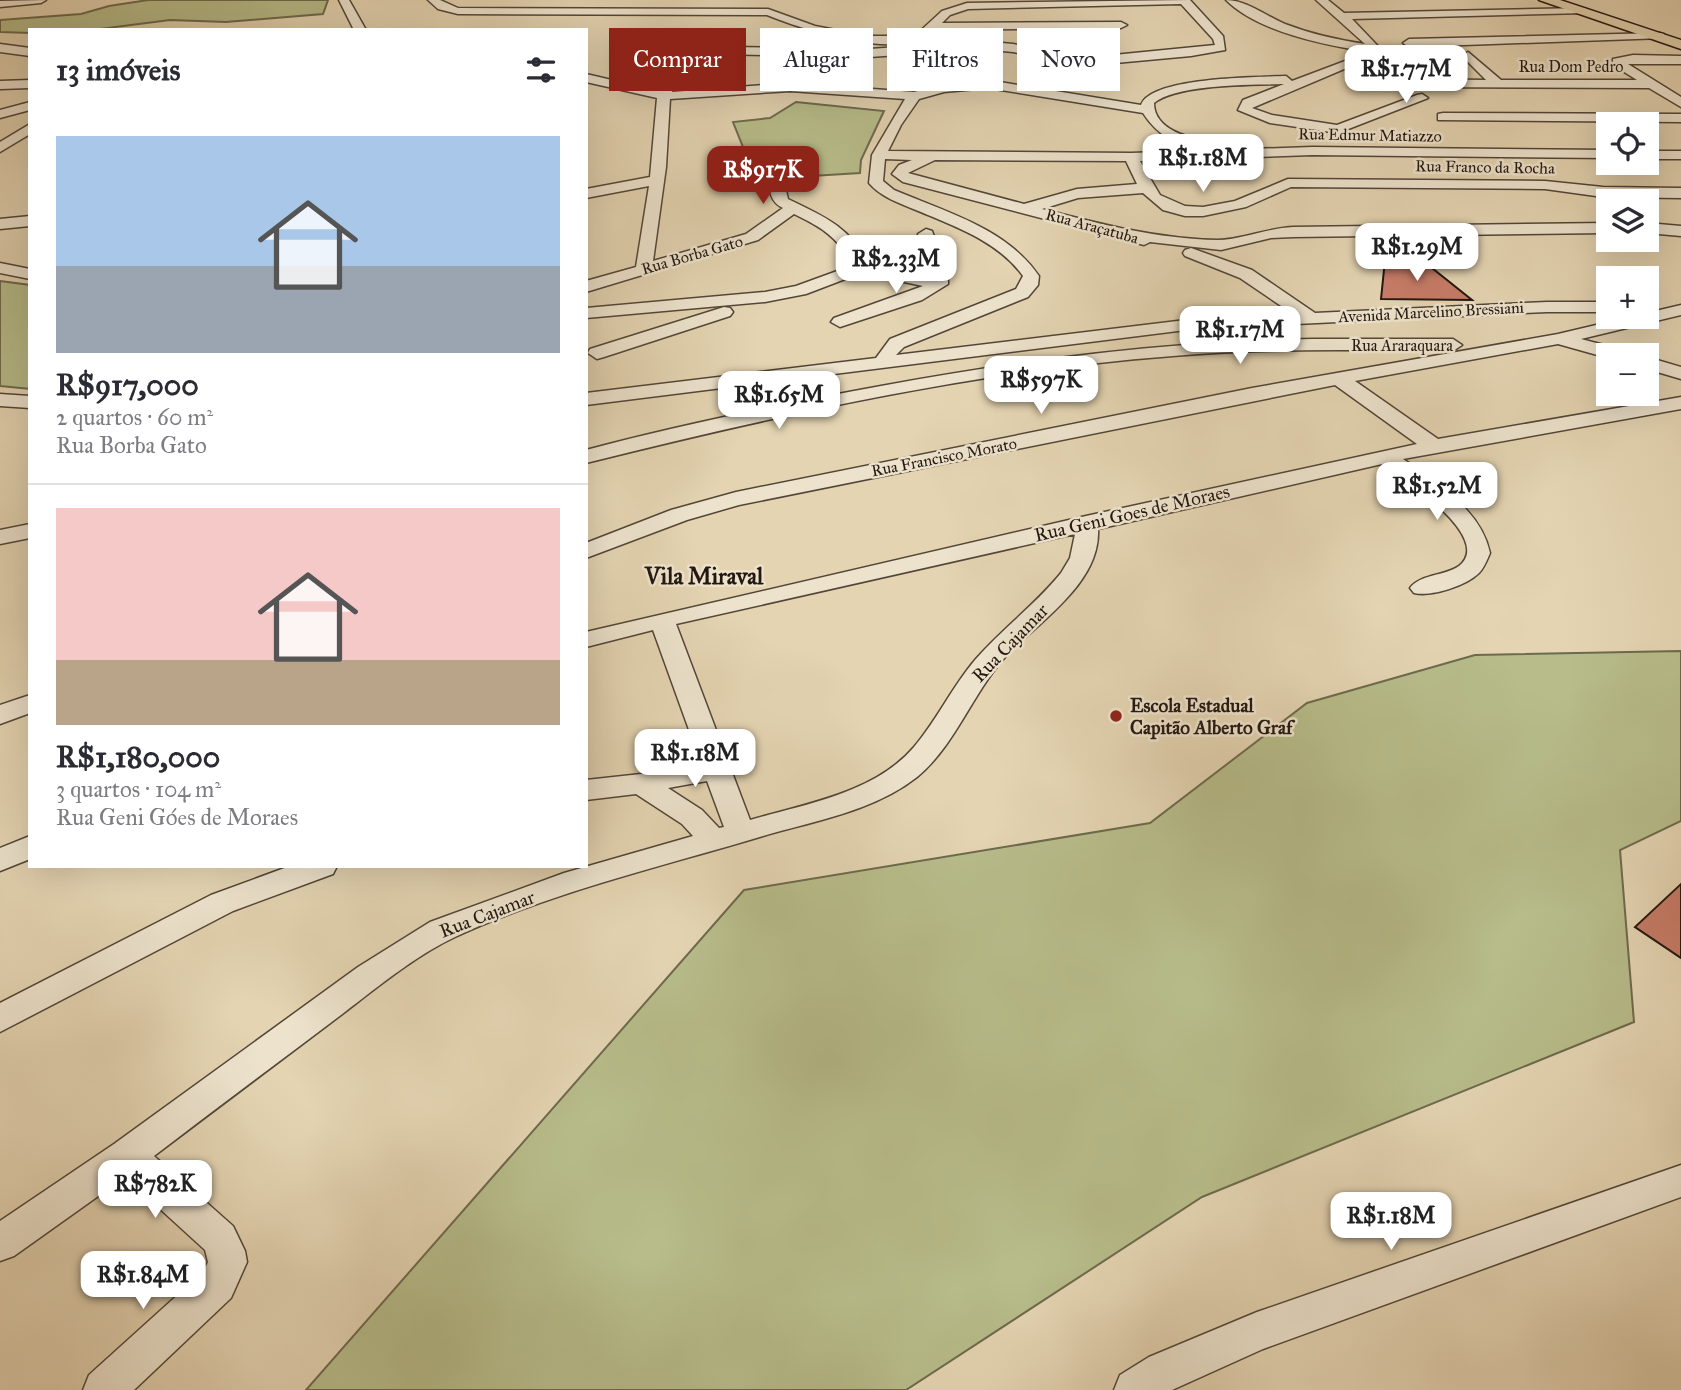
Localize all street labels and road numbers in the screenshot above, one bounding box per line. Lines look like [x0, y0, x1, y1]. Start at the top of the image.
street label: Rua Dom Pedro [1518, 57, 1624, 76]
street label: Rua Edmur Matiazzo [1298, 124, 1442, 146]
street label: Rua Franco da Rocha [1415, 156, 1555, 178]
street label: Rua Araçatuba [1043, 204, 1141, 248]
street label: Rua Borba Gato [639, 231, 745, 279]
street label: Avenida Marcelino Bressiani [1337, 298, 1525, 326]
street label: Rua Araraquara [1351, 336, 1453, 356]
street label: Rua Francisco Morato [870, 434, 1018, 480]
street label: Rua Geni Goes de Moraes [1032, 479, 1232, 547]
street label: Rua Cajamar [967, 598, 1054, 687]
street label: Rua Cajamar [436, 885, 539, 943]

